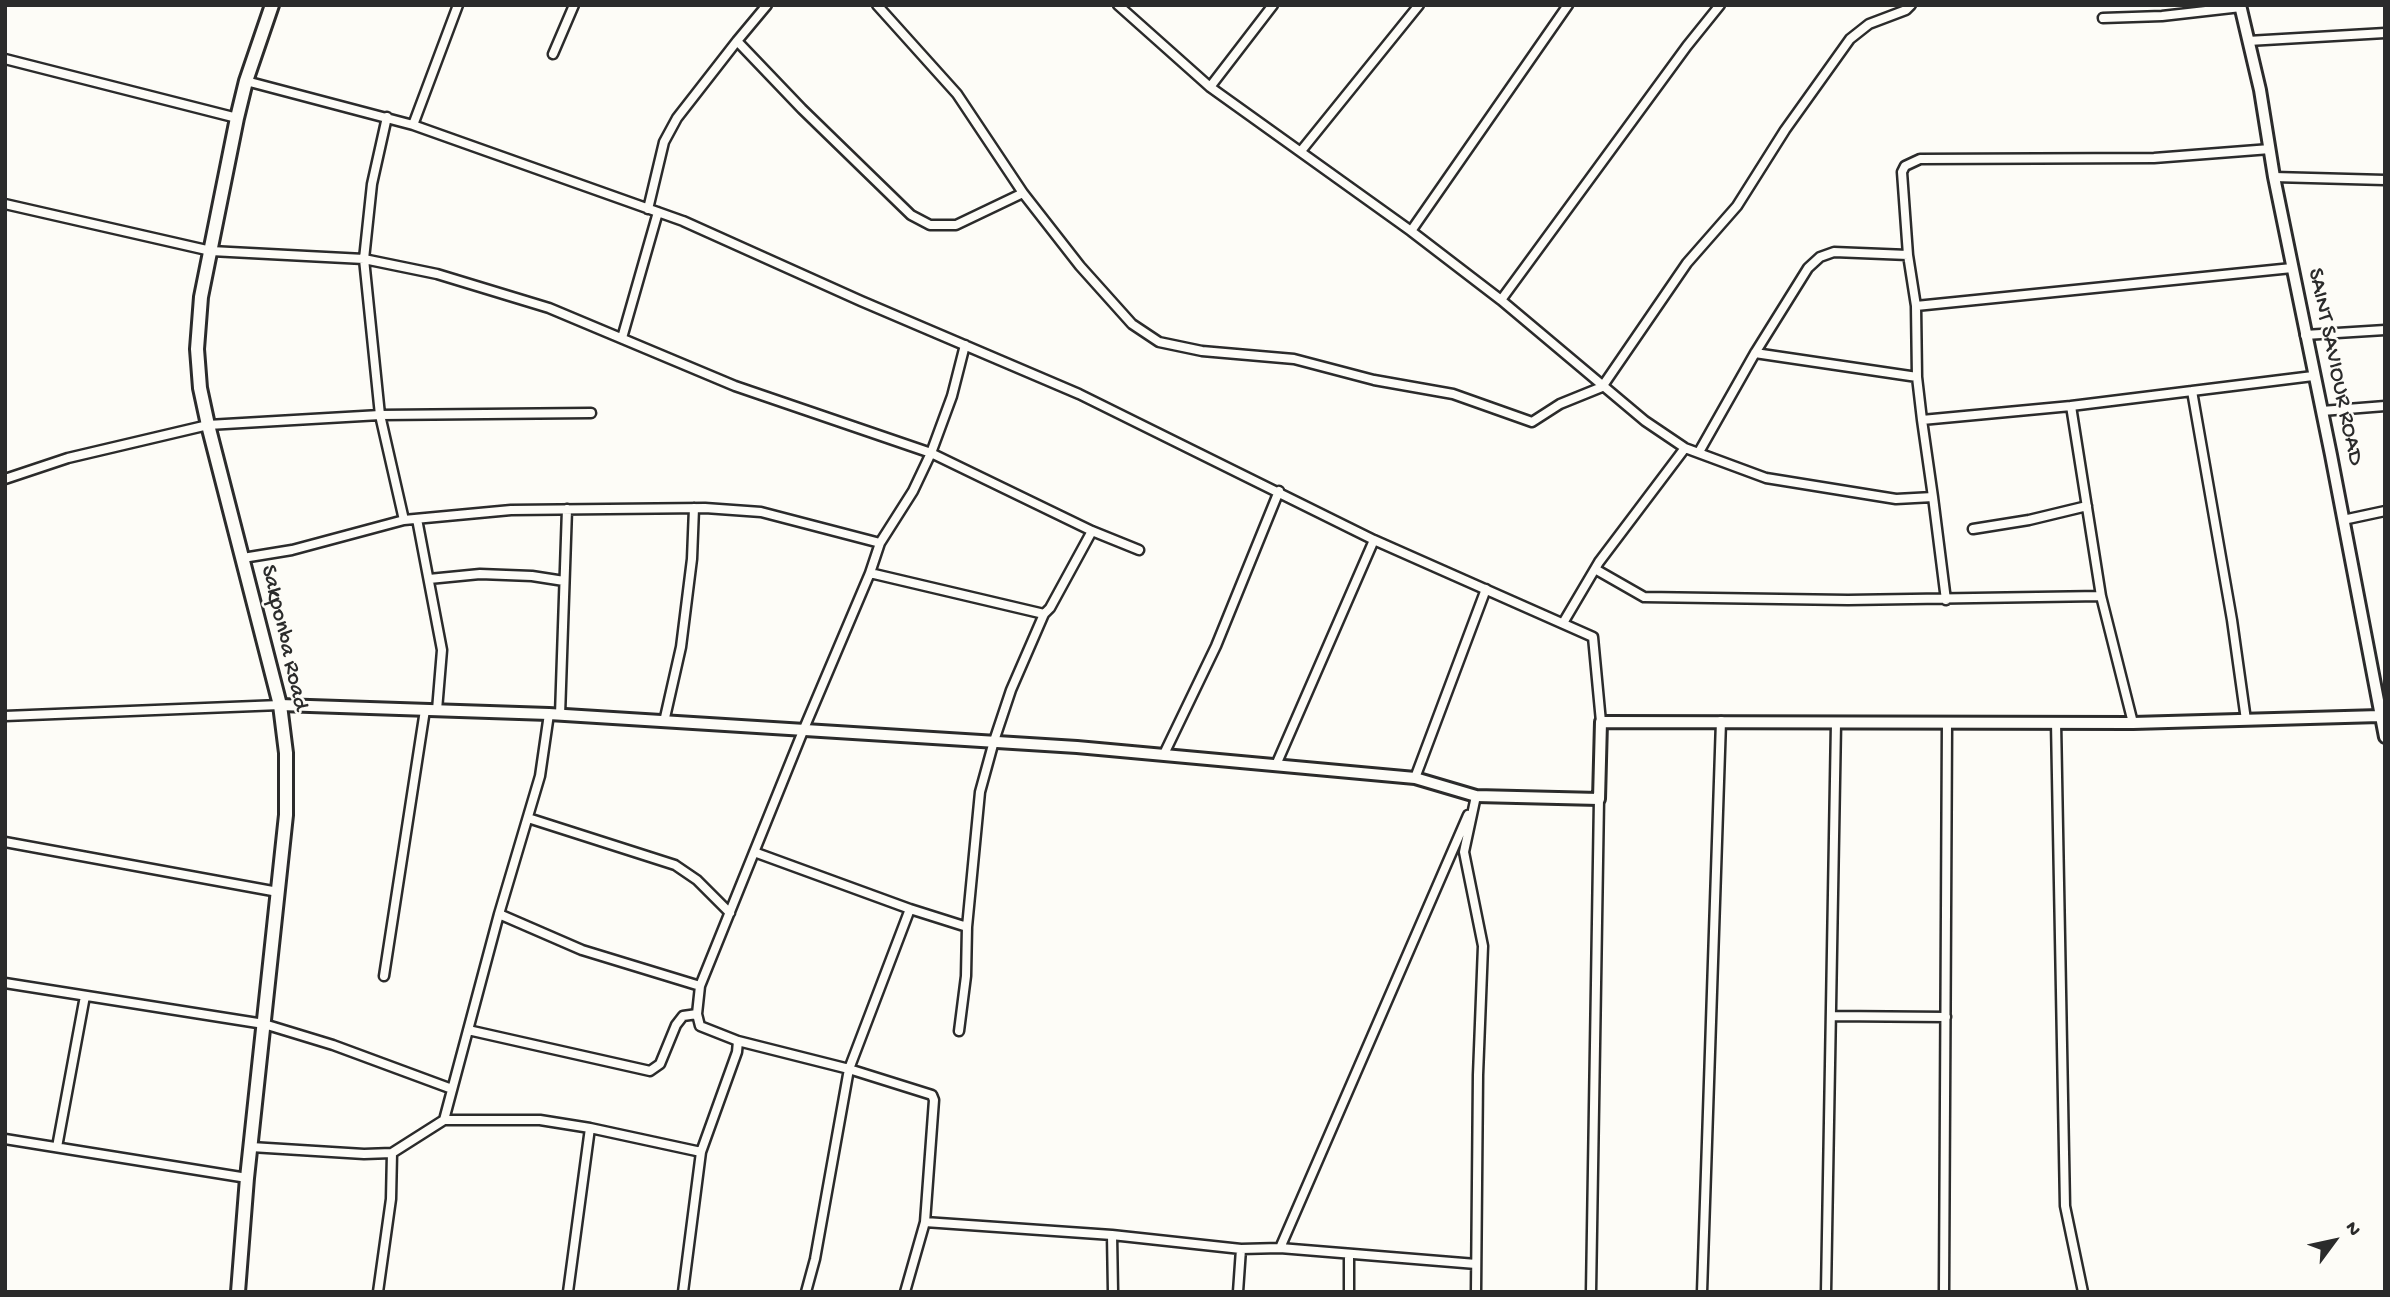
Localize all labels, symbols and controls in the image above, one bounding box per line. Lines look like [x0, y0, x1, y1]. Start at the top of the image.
street label: SAINT SAVIOUR ROAD [2300, 266, 2368, 468]
street label: Sakponba Road [253, 563, 313, 713]
north arrow [2299, 1206, 2369, 1276]
text: N [2339, 1218, 2365, 1241]

